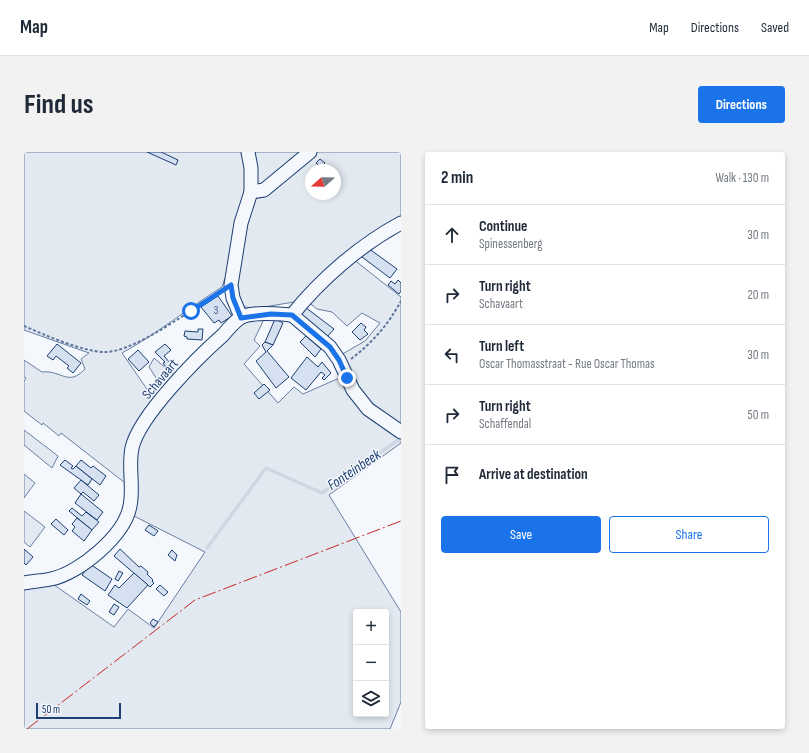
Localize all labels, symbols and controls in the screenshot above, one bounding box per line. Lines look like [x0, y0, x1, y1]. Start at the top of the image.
text: Map [20, 16, 48, 39]
text: Map [649, 19, 669, 36]
text: Directions [691, 19, 739, 36]
text: Saved [761, 19, 789, 36]
button: Directions [698, 86, 785, 123]
text: Find us [24, 88, 93, 121]
north arrow [305, 164, 341, 200]
text: 2 min [441, 168, 473, 188]
text: Walk · 130 m [716, 170, 769, 186]
text: Continue [479, 217, 528, 236]
icon: ahead [441, 224, 463, 246]
text: 30 m [747, 227, 769, 243]
text: Spinessenberg [479, 236, 542, 252]
text: Turn right [479, 277, 531, 296]
icon: right [441, 284, 463, 306]
text: 20 m [747, 287, 769, 303]
text: Schavaart [479, 296, 523, 312]
route start [182, 302, 200, 320]
house number: 3 [213, 303, 219, 318]
text: Turn left [479, 337, 524, 356]
icon: left [441, 344, 463, 366]
text: 30 m [747, 347, 769, 363]
street label: Schavaart [138, 355, 182, 403]
text: Oscar Thomasstraat - Rue Oscar Thomas [479, 356, 655, 372]
route end [338, 369, 356, 387]
text: Turn right [479, 397, 531, 416]
icon: right [441, 404, 463, 426]
text: 50 m [748, 407, 769, 423]
text: Schaffendal [479, 416, 531, 432]
water label: Fonteinbeek [324, 445, 385, 495]
icon: arrive [441, 464, 463, 486]
text: Arrive at destination [479, 465, 588, 484]
button: Save [441, 516, 601, 553]
button: Share [609, 516, 769, 553]
map controls [353, 609, 389, 717]
button: + [353, 609, 389, 645]
button: − [353, 645, 389, 681]
button: layers [353, 681, 389, 717]
scale bar [36, 701, 121, 720]
text: 50 m [42, 703, 60, 716]

